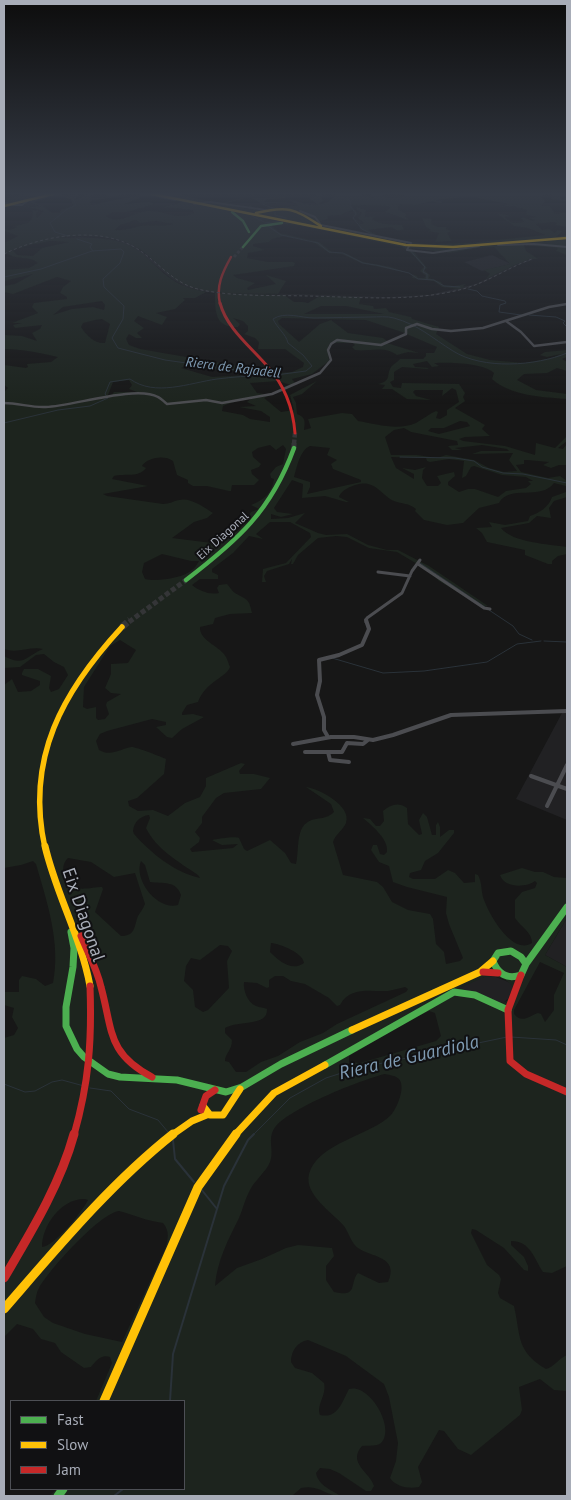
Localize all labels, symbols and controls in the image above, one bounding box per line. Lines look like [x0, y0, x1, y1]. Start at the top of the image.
water label: Riera de Rajadell [184, 354, 282, 382]
street label: Eix Diagonal [194, 509, 252, 563]
street label: Eix Diagonal [57, 865, 109, 965]
water label: Riera de Guardiola [337, 1031, 481, 1085]
legend [10, 1400, 185, 1490]
text: Fast [57, 1410, 84, 1429]
text: Slow [57, 1435, 88, 1454]
text: Jam [57, 1460, 81, 1479]

